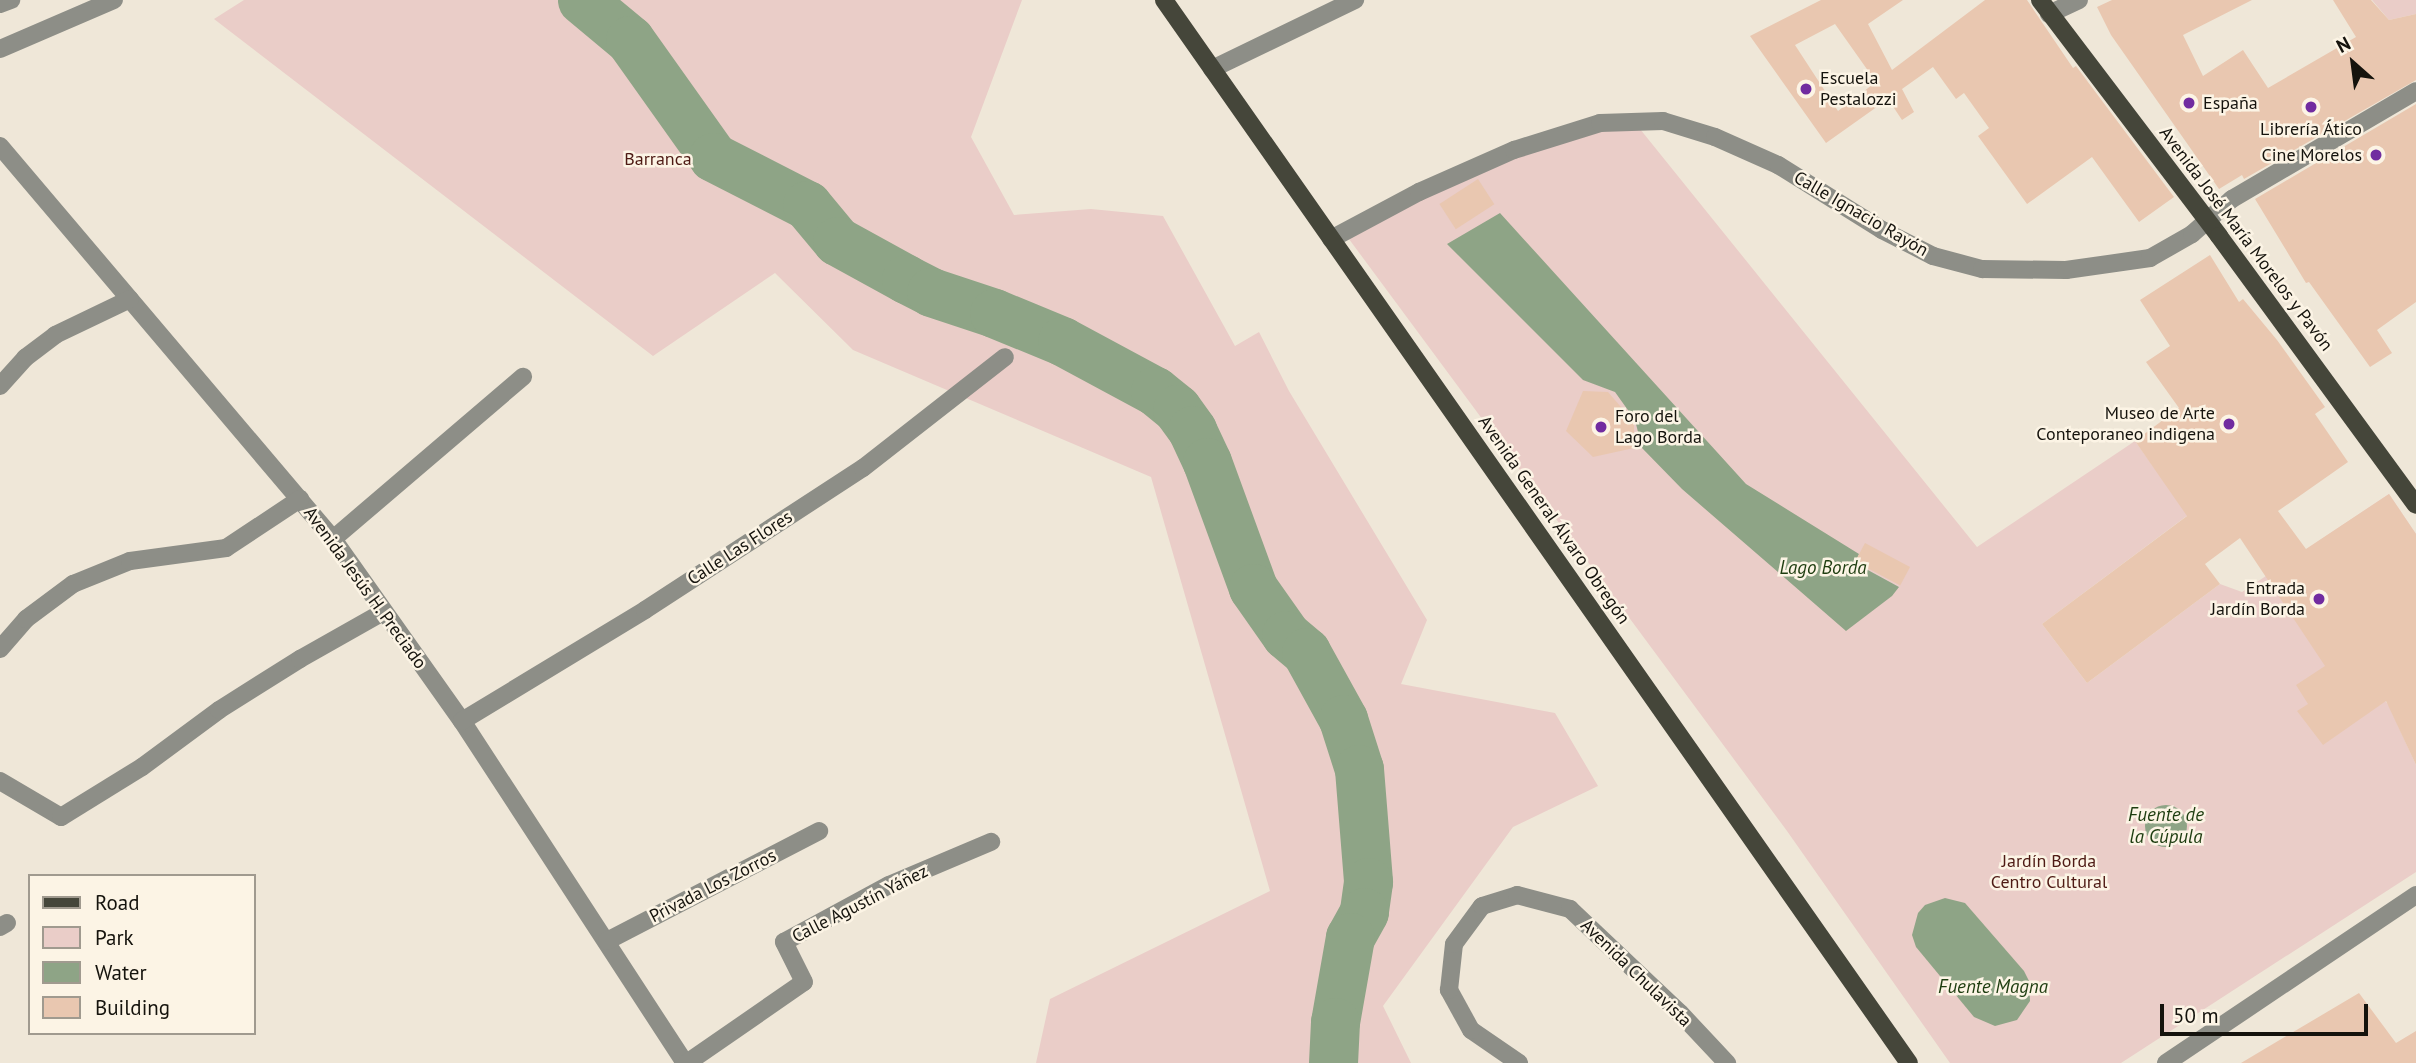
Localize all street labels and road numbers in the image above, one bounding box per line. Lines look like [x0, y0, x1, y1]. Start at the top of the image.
street label: Avenida José María Morelos y Pavón [2154, 122, 2338, 356]
street label: Calle Ignacio Rayón [1790, 167, 1932, 261]
street label: Avenida General Álvaro Obregón [1473, 411, 1635, 629]
street label: Avenida Jesús H. Preciado [299, 502, 431, 674]
street label: Calle Las Flores [684, 506, 796, 590]
street label: Privada Los Zorros [646, 845, 780, 927]
street label: Calle Agustín Yáñez [788, 860, 932, 948]
street label: Avenida Chulavista [1576, 915, 1696, 1031]

